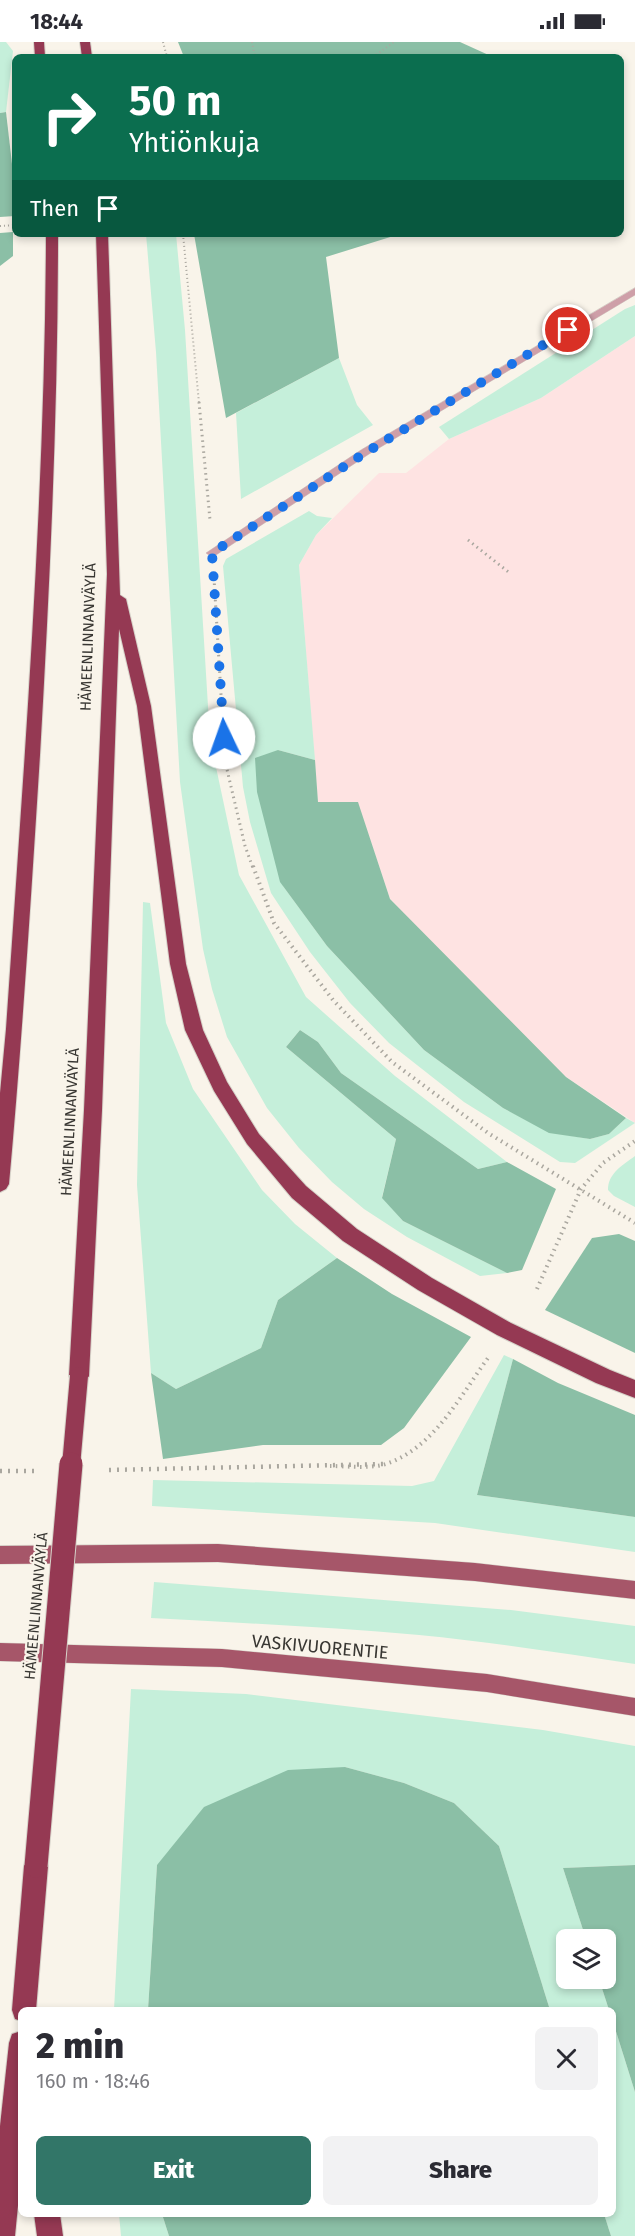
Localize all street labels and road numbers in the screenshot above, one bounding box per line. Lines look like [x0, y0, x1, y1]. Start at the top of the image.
street label: HÄMEENLINNANVÄYLÄ [76, 562, 100, 711]
street label: HÄMEENLINNANVÄYLÄ [57, 1047, 83, 1197]
street label: HÄMEENLINNANVÄYLÄ [21, 1531, 51, 1681]
street label: VASKIVUORENTIE [251, 1630, 389, 1664]

